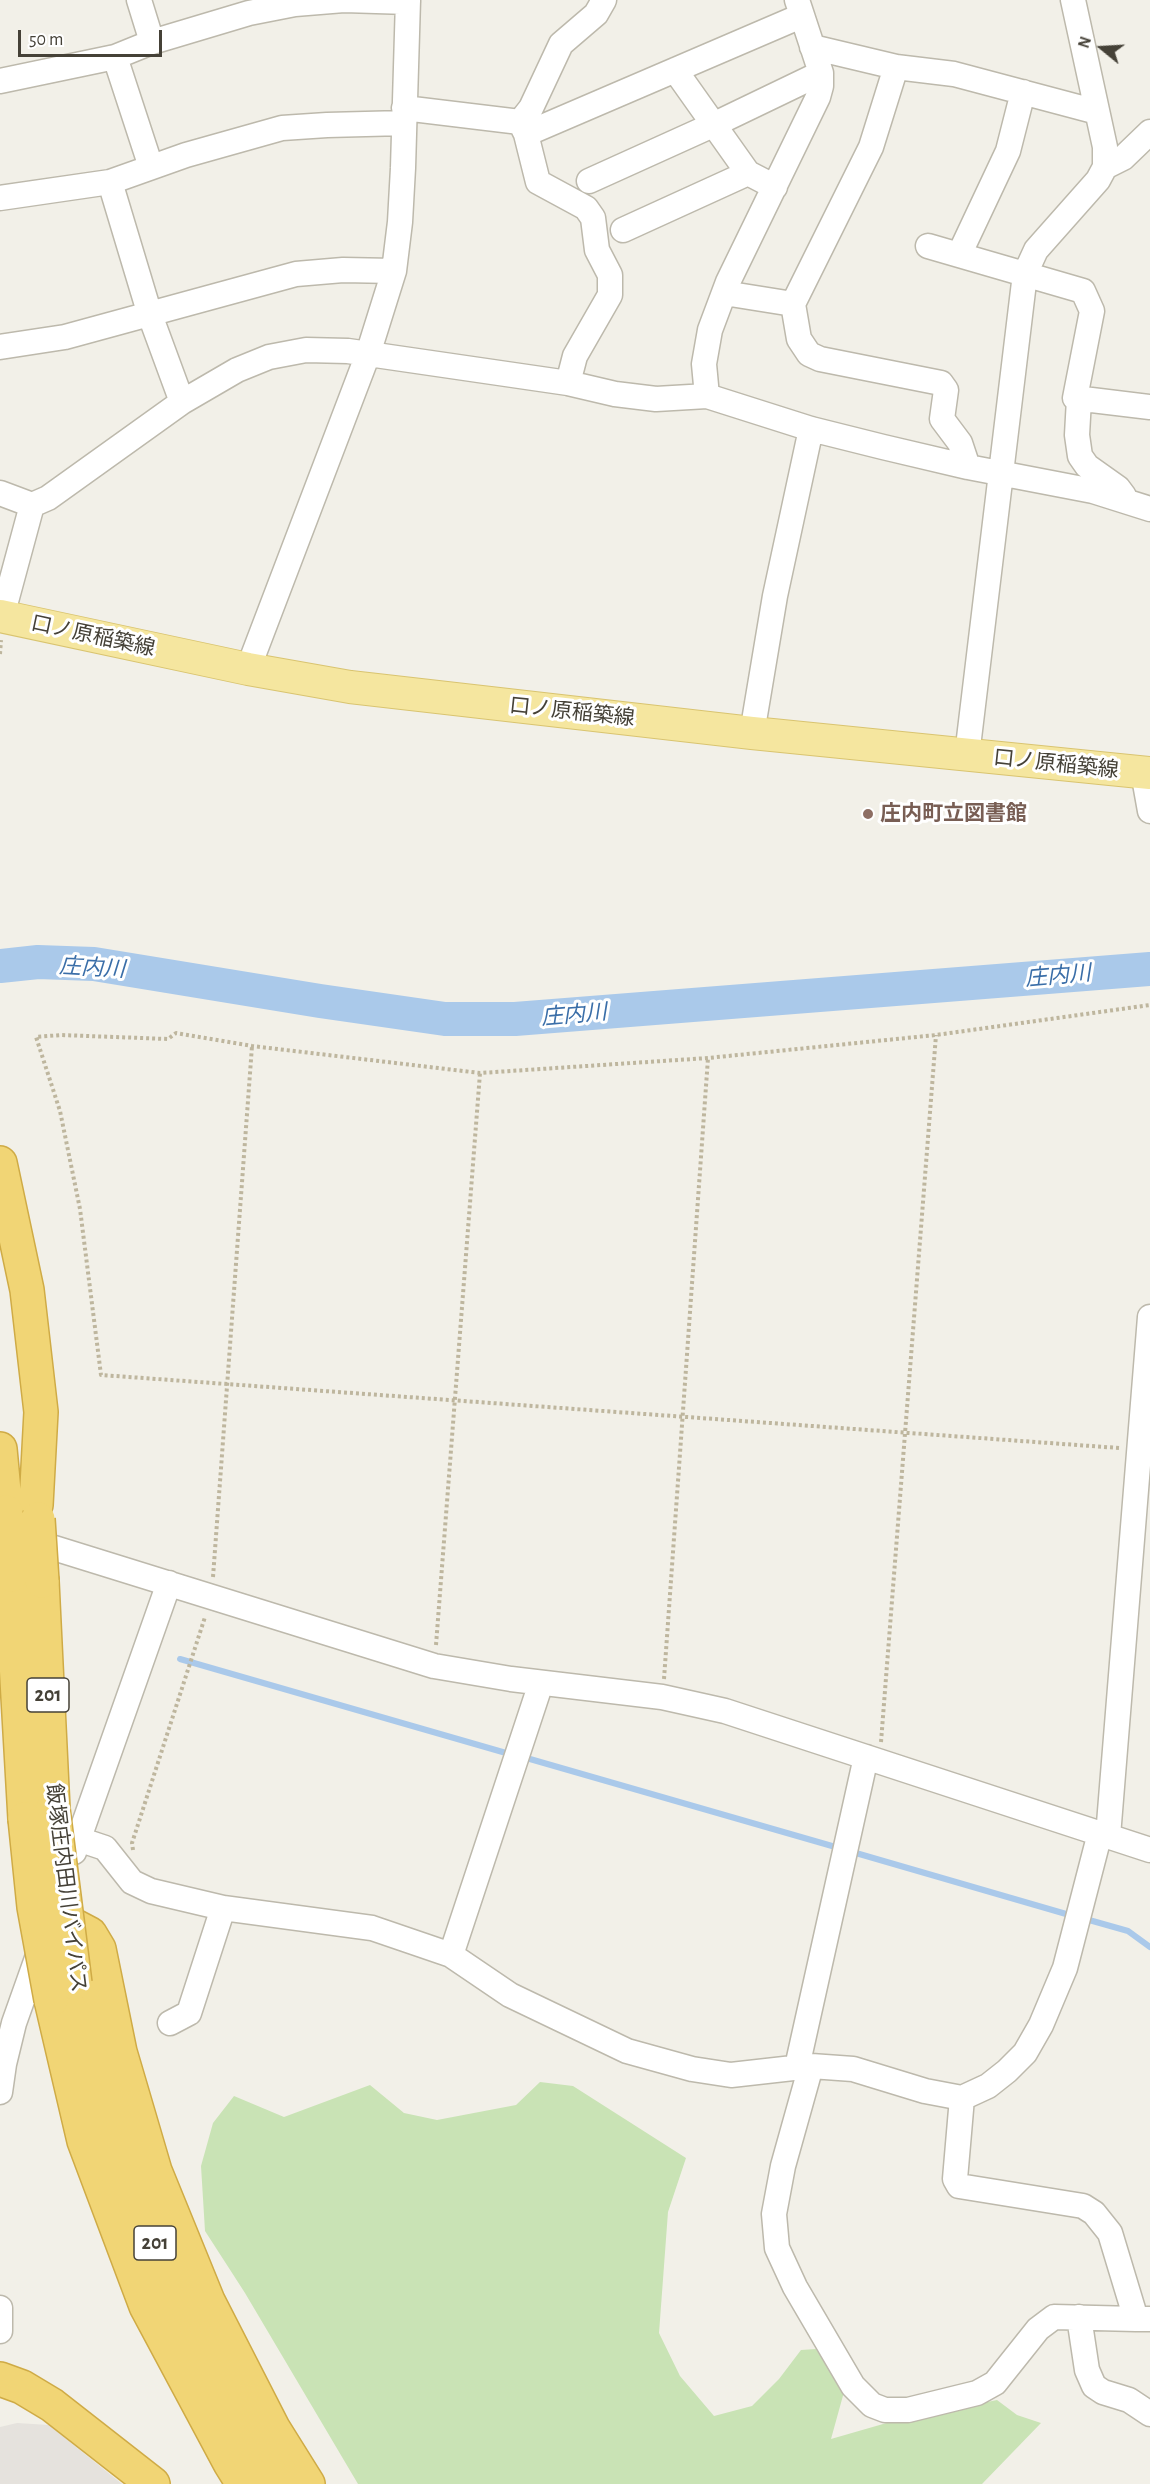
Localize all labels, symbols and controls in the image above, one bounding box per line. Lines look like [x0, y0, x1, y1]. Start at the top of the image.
scale bar [21, 18, 165, 56]
north arrow [1072, 18, 1132, 78]
text: 50 m [29, 31, 63, 49]
text: N [1076, 35, 1094, 50]
street label: 口ノ原稲築線 [29, 611, 157, 661]
street label: 口ノ原稲築線 [508, 693, 636, 731]
street label: 口ノ原稲築線 [992, 745, 1120, 783]
place label: 庄内町立図書館 [880, 801, 1027, 827]
marker: 庄内町立図書館 [861, 807, 875, 821]
water label: 庄内川 [58, 953, 126, 983]
water label: 庄内川 [1024, 960, 1092, 992]
water label: 庄内川 [540, 999, 608, 1031]
road number: 201 [27, 1678, 69, 1712]
street label: 飯塚庄内田川バイパス [41, 1782, 91, 1994]
road number: 201 [134, 2226, 176, 2260]

